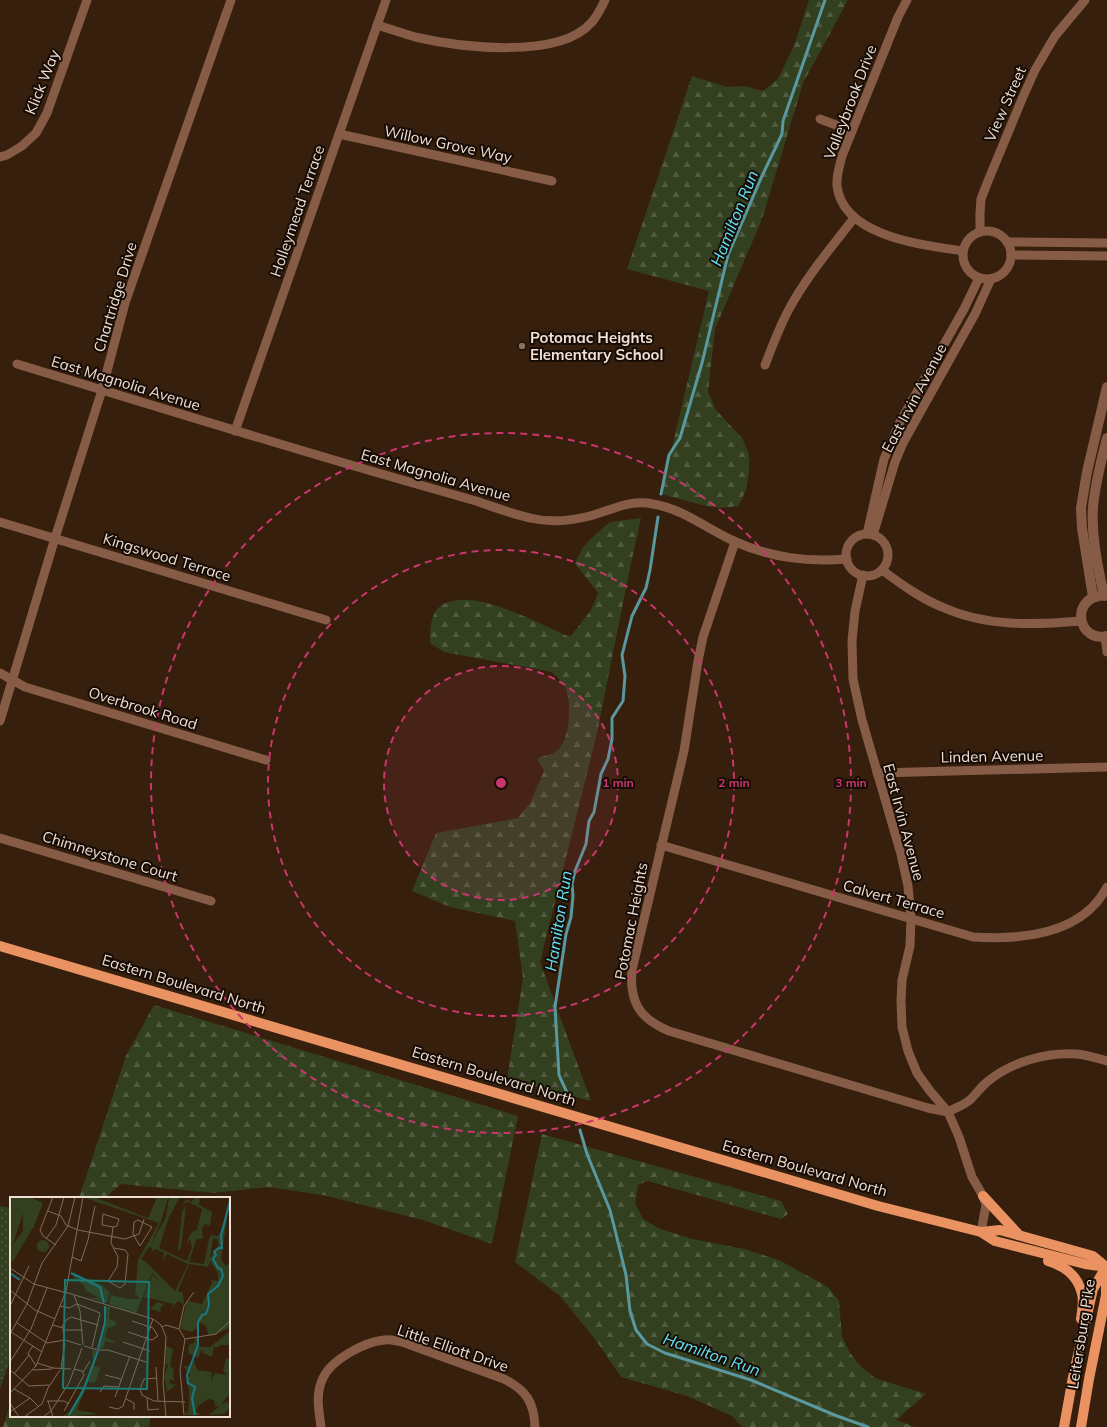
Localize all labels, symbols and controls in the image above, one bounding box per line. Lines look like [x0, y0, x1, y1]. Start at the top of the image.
street label: Valleybrook Drive [819, 42, 881, 162]
street label: Klick Way [20, 47, 64, 117]
street label: View Street [980, 63, 1030, 145]
street label: Willow Grove Way [382, 121, 514, 167]
street label: Holleymead Terrace [266, 143, 328, 279]
water label: Hamilton Run [706, 167, 762, 269]
street label: Chartridge Drive [89, 239, 141, 355]
place label: Potomac Heights Elementary School [530, 328, 663, 364]
street label: East Irvin Avenue [877, 340, 951, 456]
marker: Potomac Heights Elementary School [517, 341, 527, 351]
street label: East Magnolia Avenue [49, 351, 203, 415]
street label: East Magnolia Avenue [359, 445, 513, 505]
street label: Kingswood Terrace [101, 529, 233, 585]
street label: Overbrook Road [86, 682, 200, 734]
street label: Linden Avenue [941, 746, 1043, 766]
street label: East Irvin Avenue [879, 761, 929, 883]
text: 1 min [602, 775, 634, 790]
text: 2 min [718, 775, 750, 790]
text: 3 min [835, 775, 867, 790]
centre of rings [494, 776, 508, 790]
street label: Chimneystone Court [40, 826, 180, 886]
street label: Potomac Heights [610, 861, 652, 981]
water label: Hamilton Run [540, 869, 576, 973]
street label: Calvert Terrace [841, 875, 947, 923]
street label: Eastern Boulevard North [100, 950, 268, 1018]
street label: Eastern Boulevard North [410, 1042, 578, 1110]
street label: Eastern Boulevard North [721, 1135, 889, 1201]
inset map [10, 1197, 230, 1417]
street label: Leitersburg Pike [1063, 1278, 1099, 1390]
street label: Little Elliott Drive [395, 1320, 511, 1376]
water label: Hamilton Run [661, 1328, 763, 1380]

